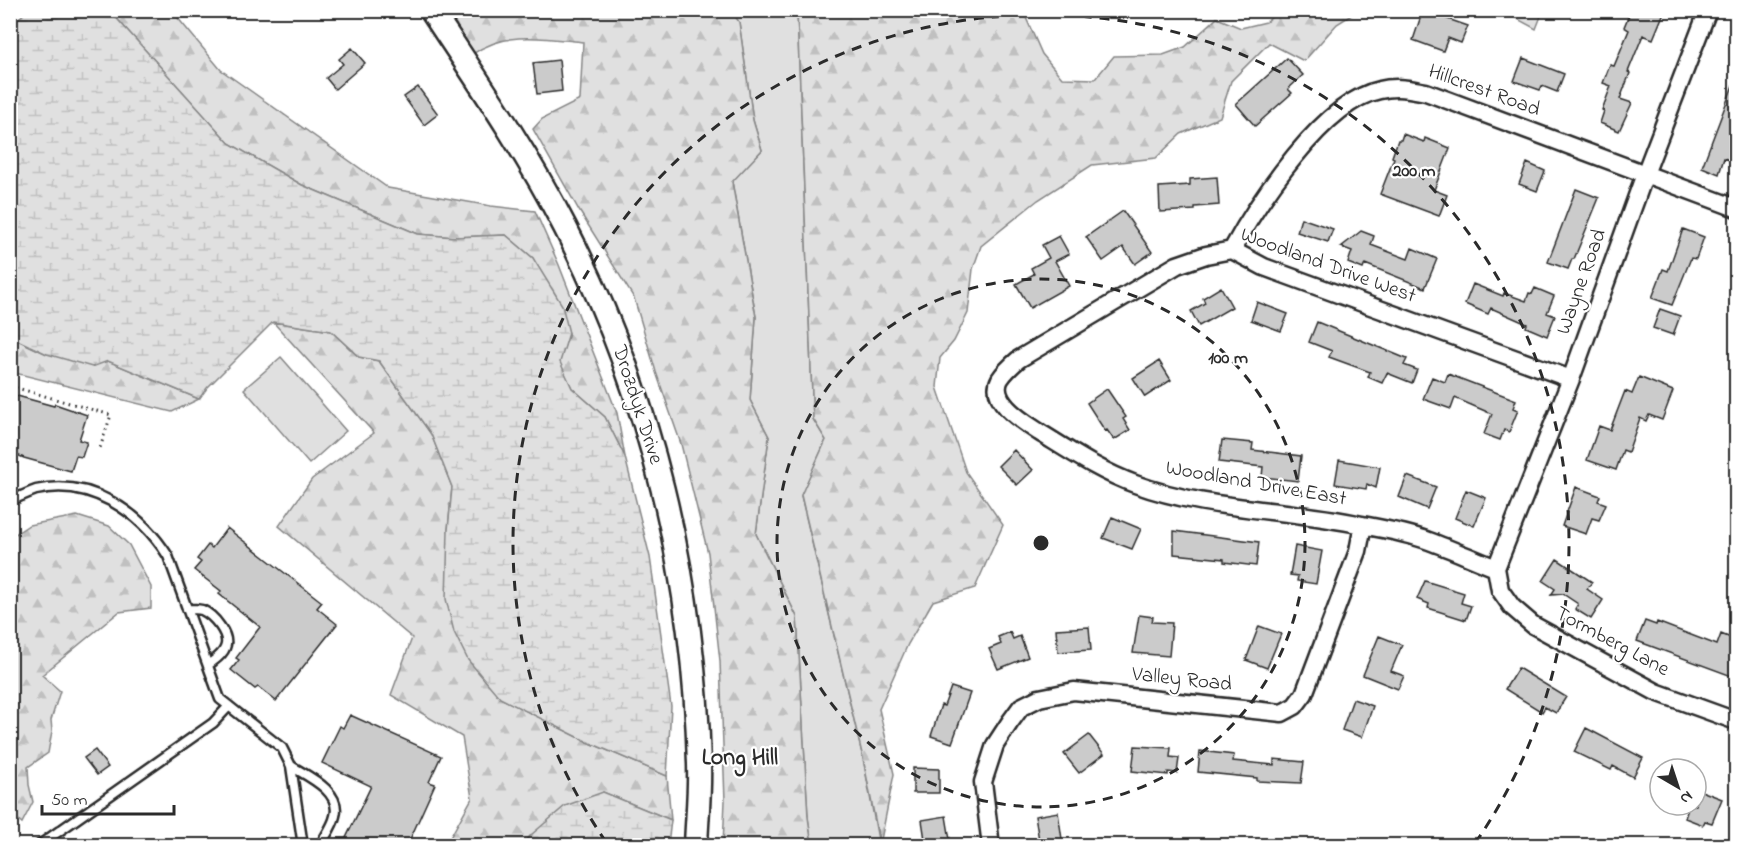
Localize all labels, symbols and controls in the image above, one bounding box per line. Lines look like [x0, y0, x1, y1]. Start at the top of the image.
street label: Hillcrest Road [1424, 57, 1544, 125]
text: 200 m [1392, 159, 1436, 185]
street label: Woodland Drive West [1236, 220, 1420, 312]
street label: Wayne Road [1549, 225, 1617, 339]
street label: Drozdyk Drive [601, 341, 671, 470]
text: 100 m [1208, 346, 1248, 372]
street label: Woodland Drive East [1163, 453, 1349, 515]
centre of rings [1031, 533, 1051, 553]
street label: Tormberg Lane [1549, 599, 1675, 687]
street label: Valley Road [1129, 660, 1234, 702]
district label: Long Hill [702, 741, 778, 777]
north arrow [1648, 757, 1708, 817]
scale bar [42, 778, 174, 816]
text: N [1674, 784, 1698, 810]
text: 50 m [51, 788, 88, 814]

